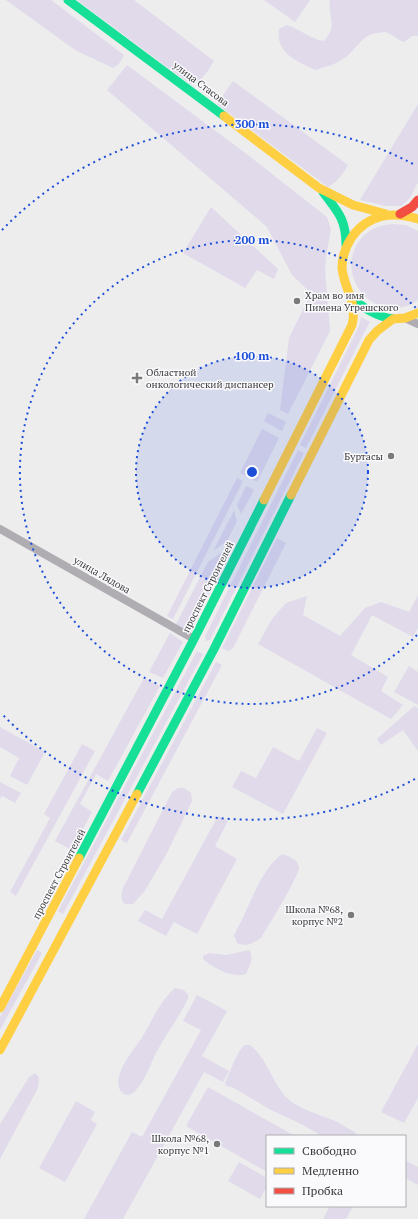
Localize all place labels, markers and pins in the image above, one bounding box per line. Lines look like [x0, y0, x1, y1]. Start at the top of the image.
place label: Храм во имя Пимена Угрешского [305, 289, 399, 314]
marker: Храм во имя Пимена Угрешского [292, 296, 302, 306]
place label: Областной онкологический диспансер [146, 366, 274, 391]
marker: Областной онкологический диспансер [131, 372, 143, 384]
place label: Буртасы [344, 450, 384, 463]
marker: Буртасы [386, 451, 396, 461]
centre of rings [245, 465, 259, 479]
place label: Школа №68, корпус №2 [285, 903, 343, 928]
marker: Школа №68, корпус №2 [346, 910, 356, 920]
place label: Школа №68, корпус №1 [151, 1132, 209, 1157]
marker: Школа №68, корпус №1 [212, 1139, 222, 1149]

